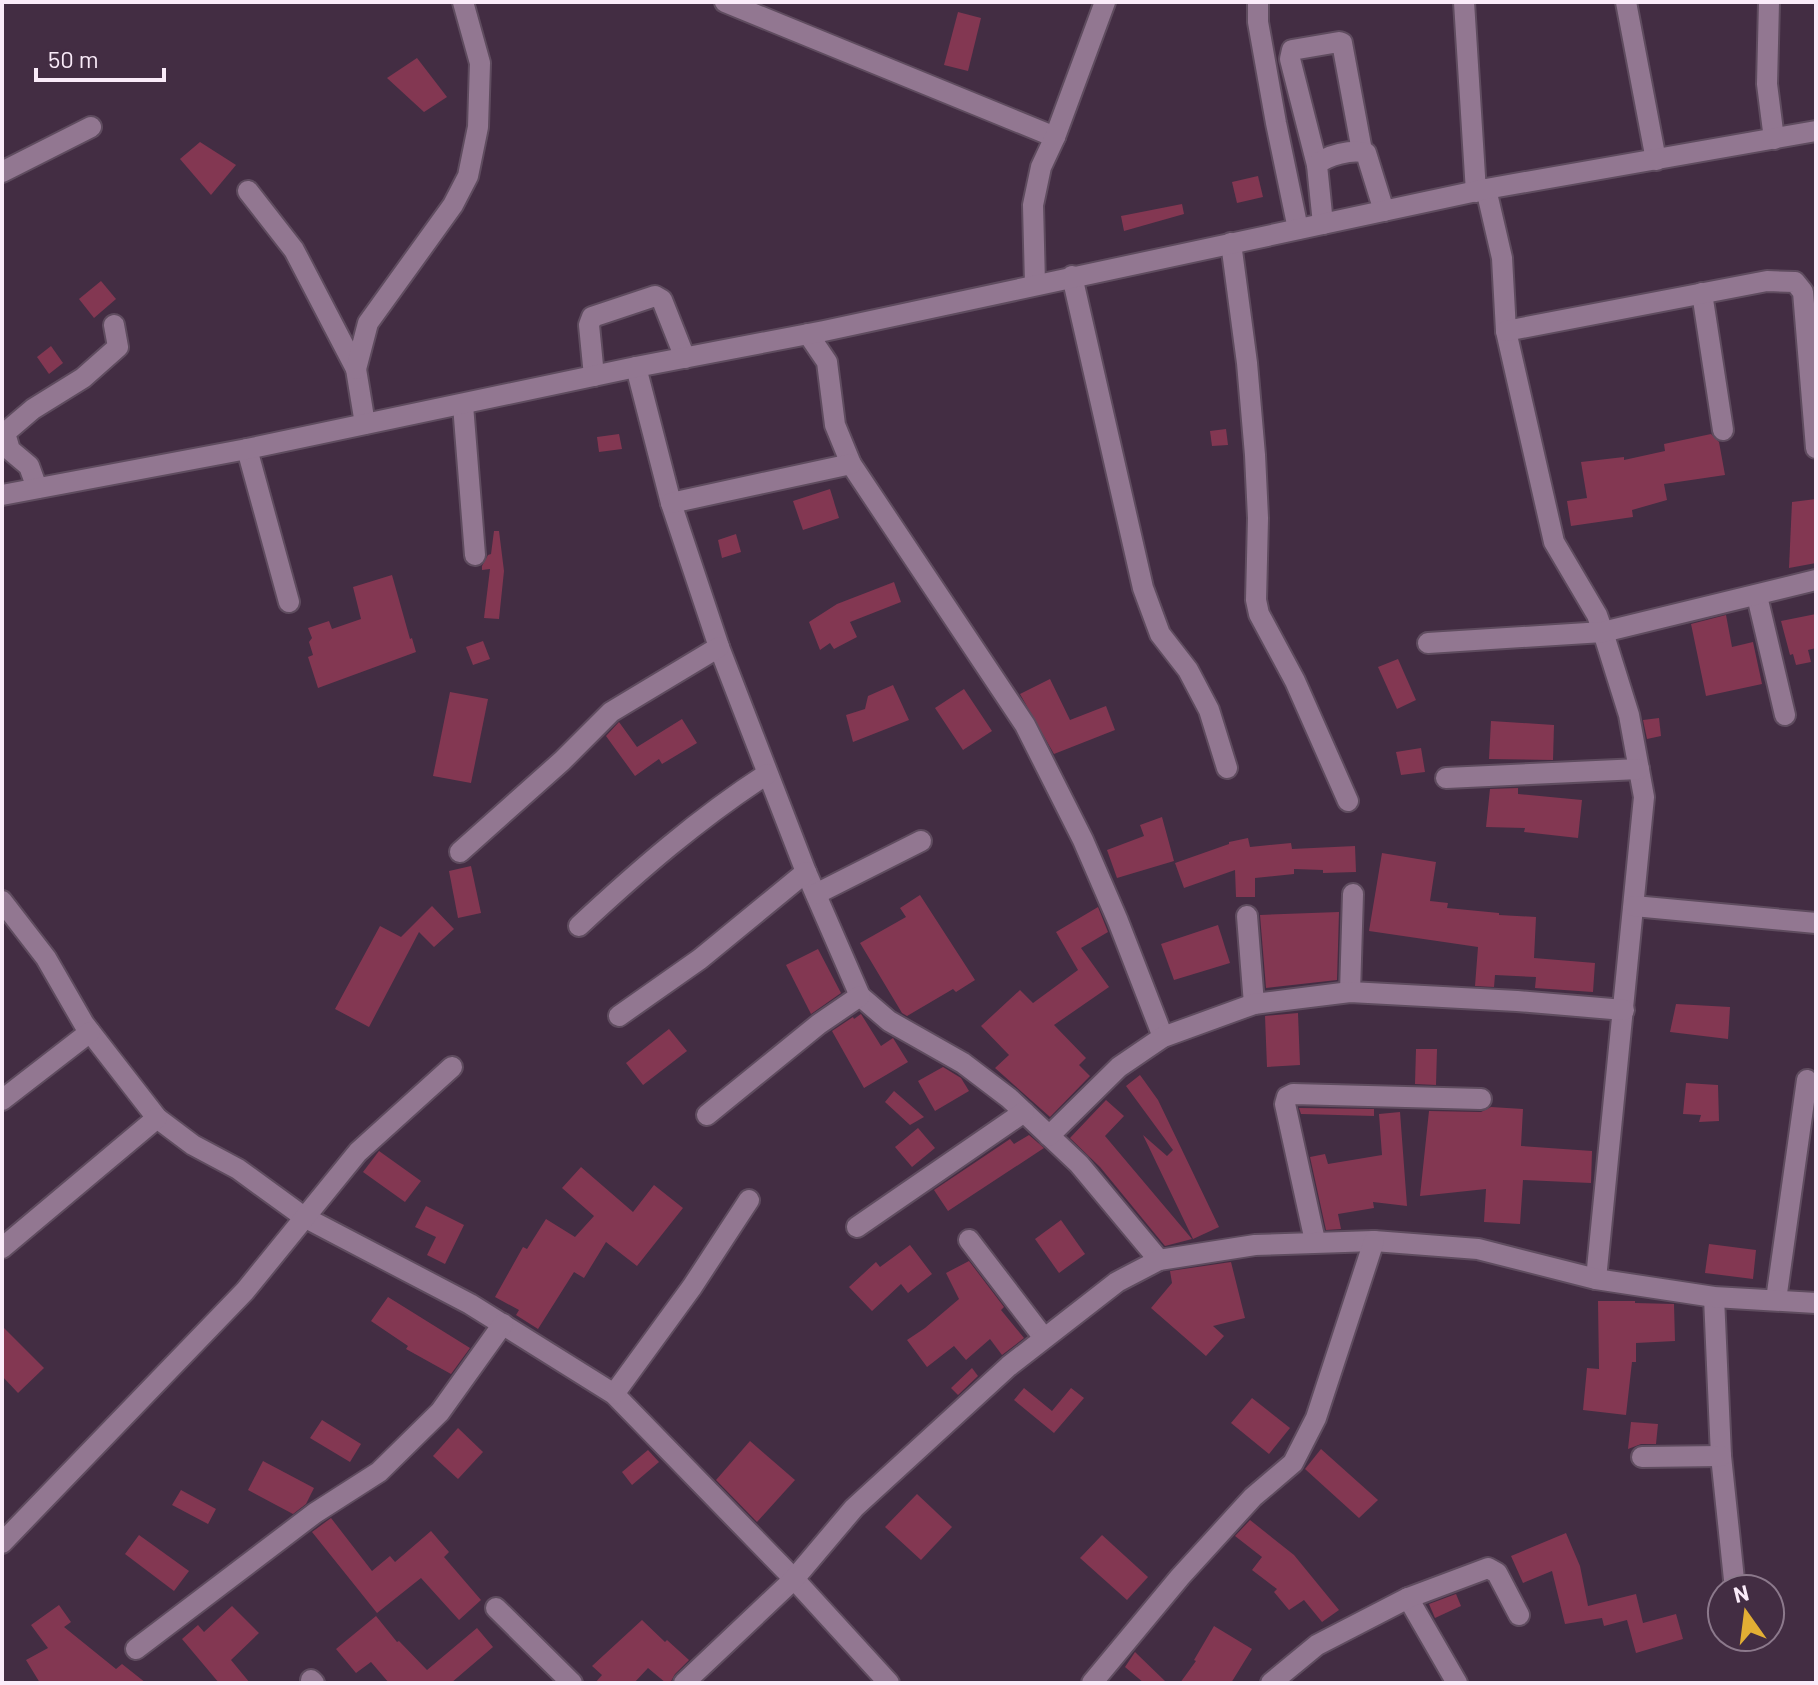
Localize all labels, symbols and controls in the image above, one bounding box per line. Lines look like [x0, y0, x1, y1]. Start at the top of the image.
scale bar [36, 32, 164, 82]
text: 50 m [48, 44, 99, 73]
north arrow [1706, 1573, 1786, 1653]
text: N [1731, 1578, 1751, 1607]

